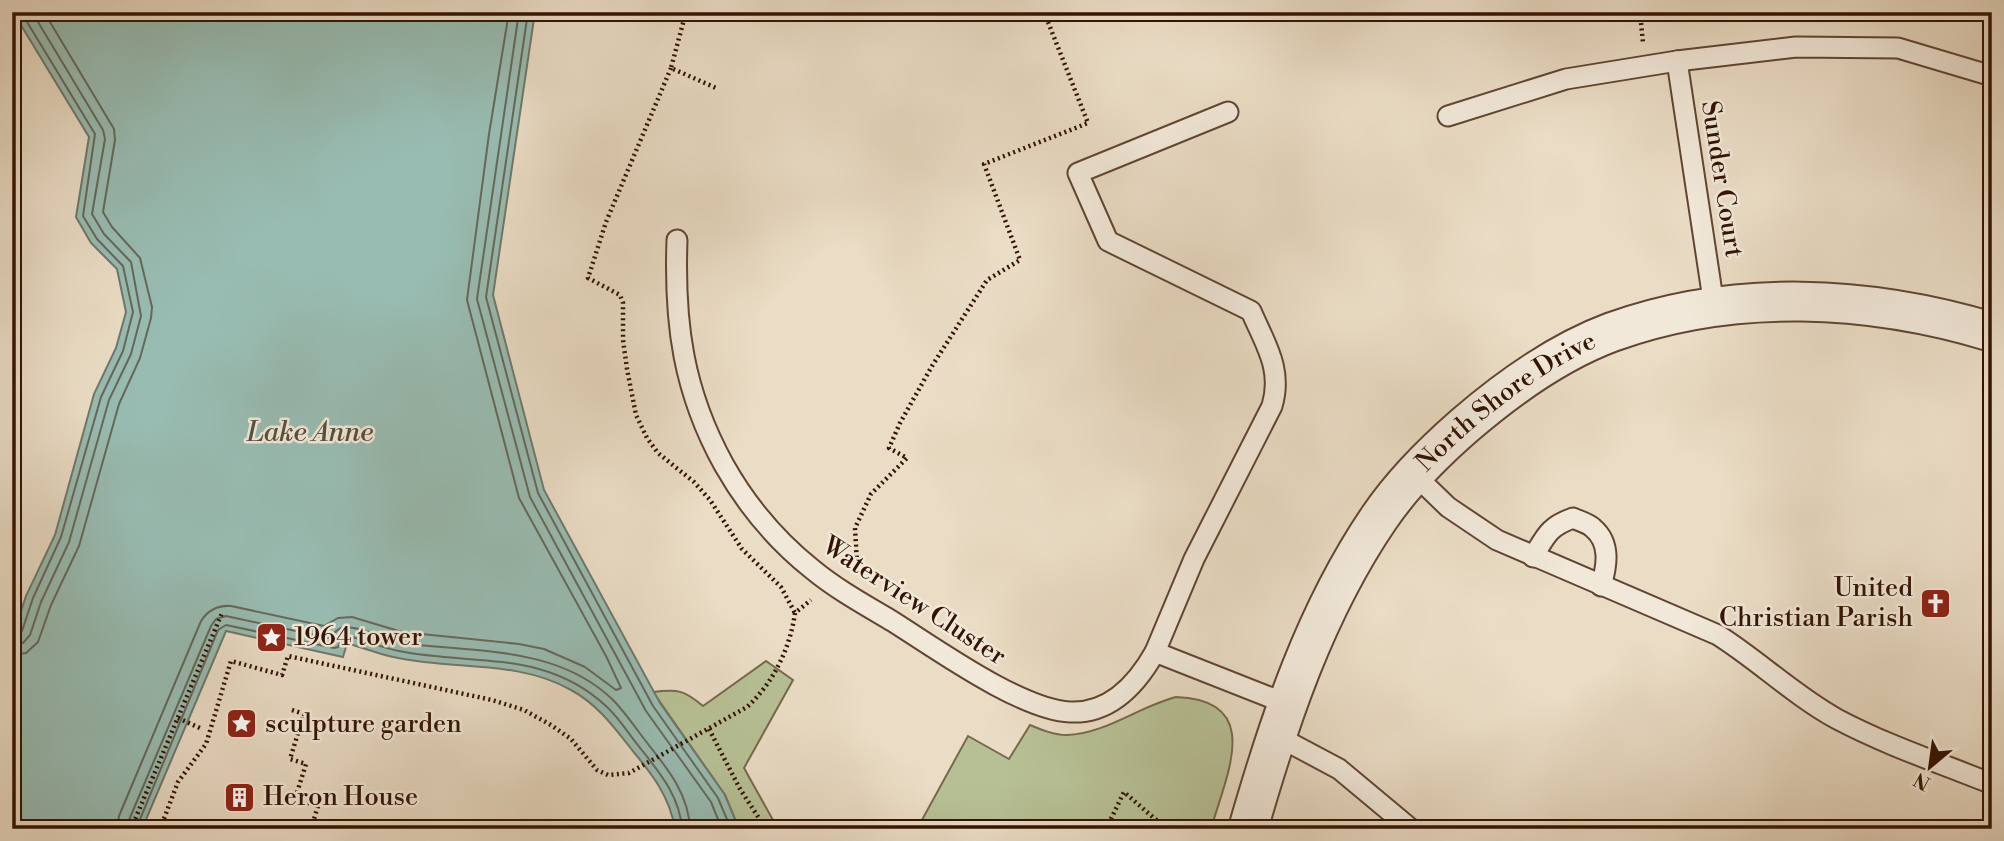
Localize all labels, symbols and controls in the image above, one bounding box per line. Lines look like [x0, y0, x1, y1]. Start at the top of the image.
street label: Sunder Court [1694, 98, 1750, 260]
street label: North Shore Drive [1409, 325, 1601, 478]
water label: Lake Anne [246, 415, 373, 450]
street label: Waterview Cluster [815, 529, 1012, 672]
place label: United Christian Parish [1719, 572, 1913, 634]
church icon: United Christian Parish [1919, 586, 1953, 620]
place icon: 1964 tower [254, 620, 288, 654]
place label: 1964 tower [294, 621, 422, 653]
place icon: sculpture garden [225, 707, 259, 741]
place label: sculpture garden [265, 708, 462, 740]
north arrow [1896, 732, 1966, 802]
text: N [1910, 767, 1935, 795]
building icon: Heron House [223, 780, 257, 814]
place label: Heron House [263, 781, 418, 813]

